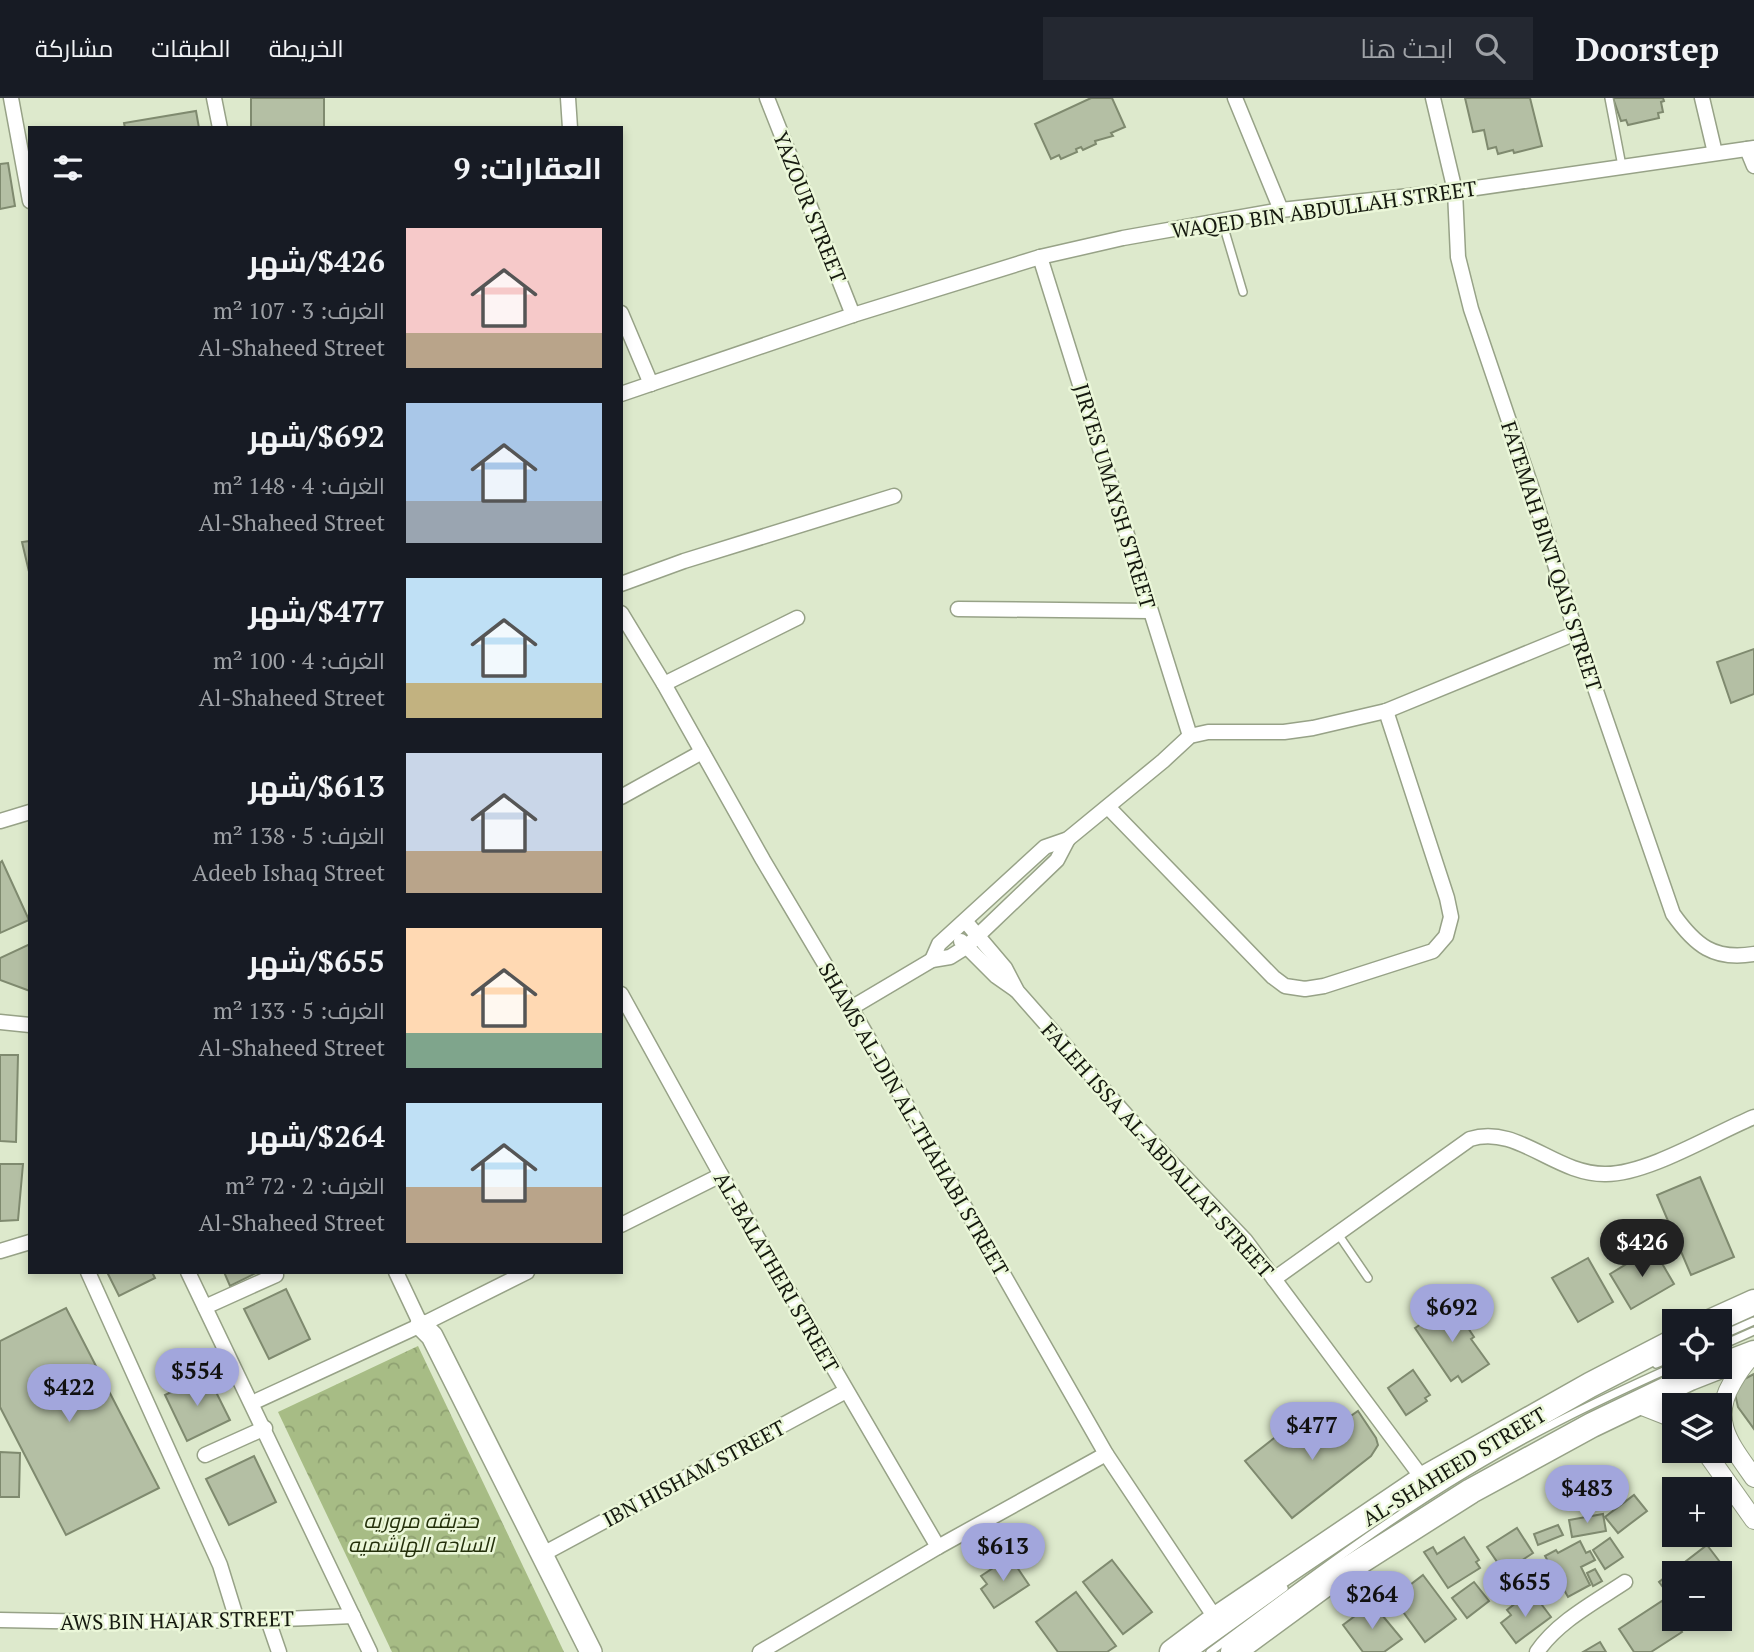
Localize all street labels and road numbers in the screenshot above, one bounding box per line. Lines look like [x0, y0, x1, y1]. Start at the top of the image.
street label: YAZOUR STREET [767, 127, 853, 287]
street label: WAQED BIN ABDULLAH STREET [1169, 174, 1479, 244]
street label: JIRYES UMAYSH STREET [1067, 380, 1163, 612]
street label: FATEMAH BINT QAIS STREET [1495, 418, 1609, 694]
street label: SHAMS AL-DIN AL-THAHABI STREET [813, 957, 1015, 1281]
street label: FALEH ISSA AL-ABDALLAT STREET [1036, 1016, 1280, 1284]
street label: AL-BALATHERI STREET [708, 1167, 846, 1377]
street label: AL-SHAHEED STREET [1357, 1400, 1551, 1532]
street label: IBN HISHAM STREET [598, 1413, 790, 1533]
street label: AWS BIN HAJAR STREET [60, 1604, 294, 1636]

